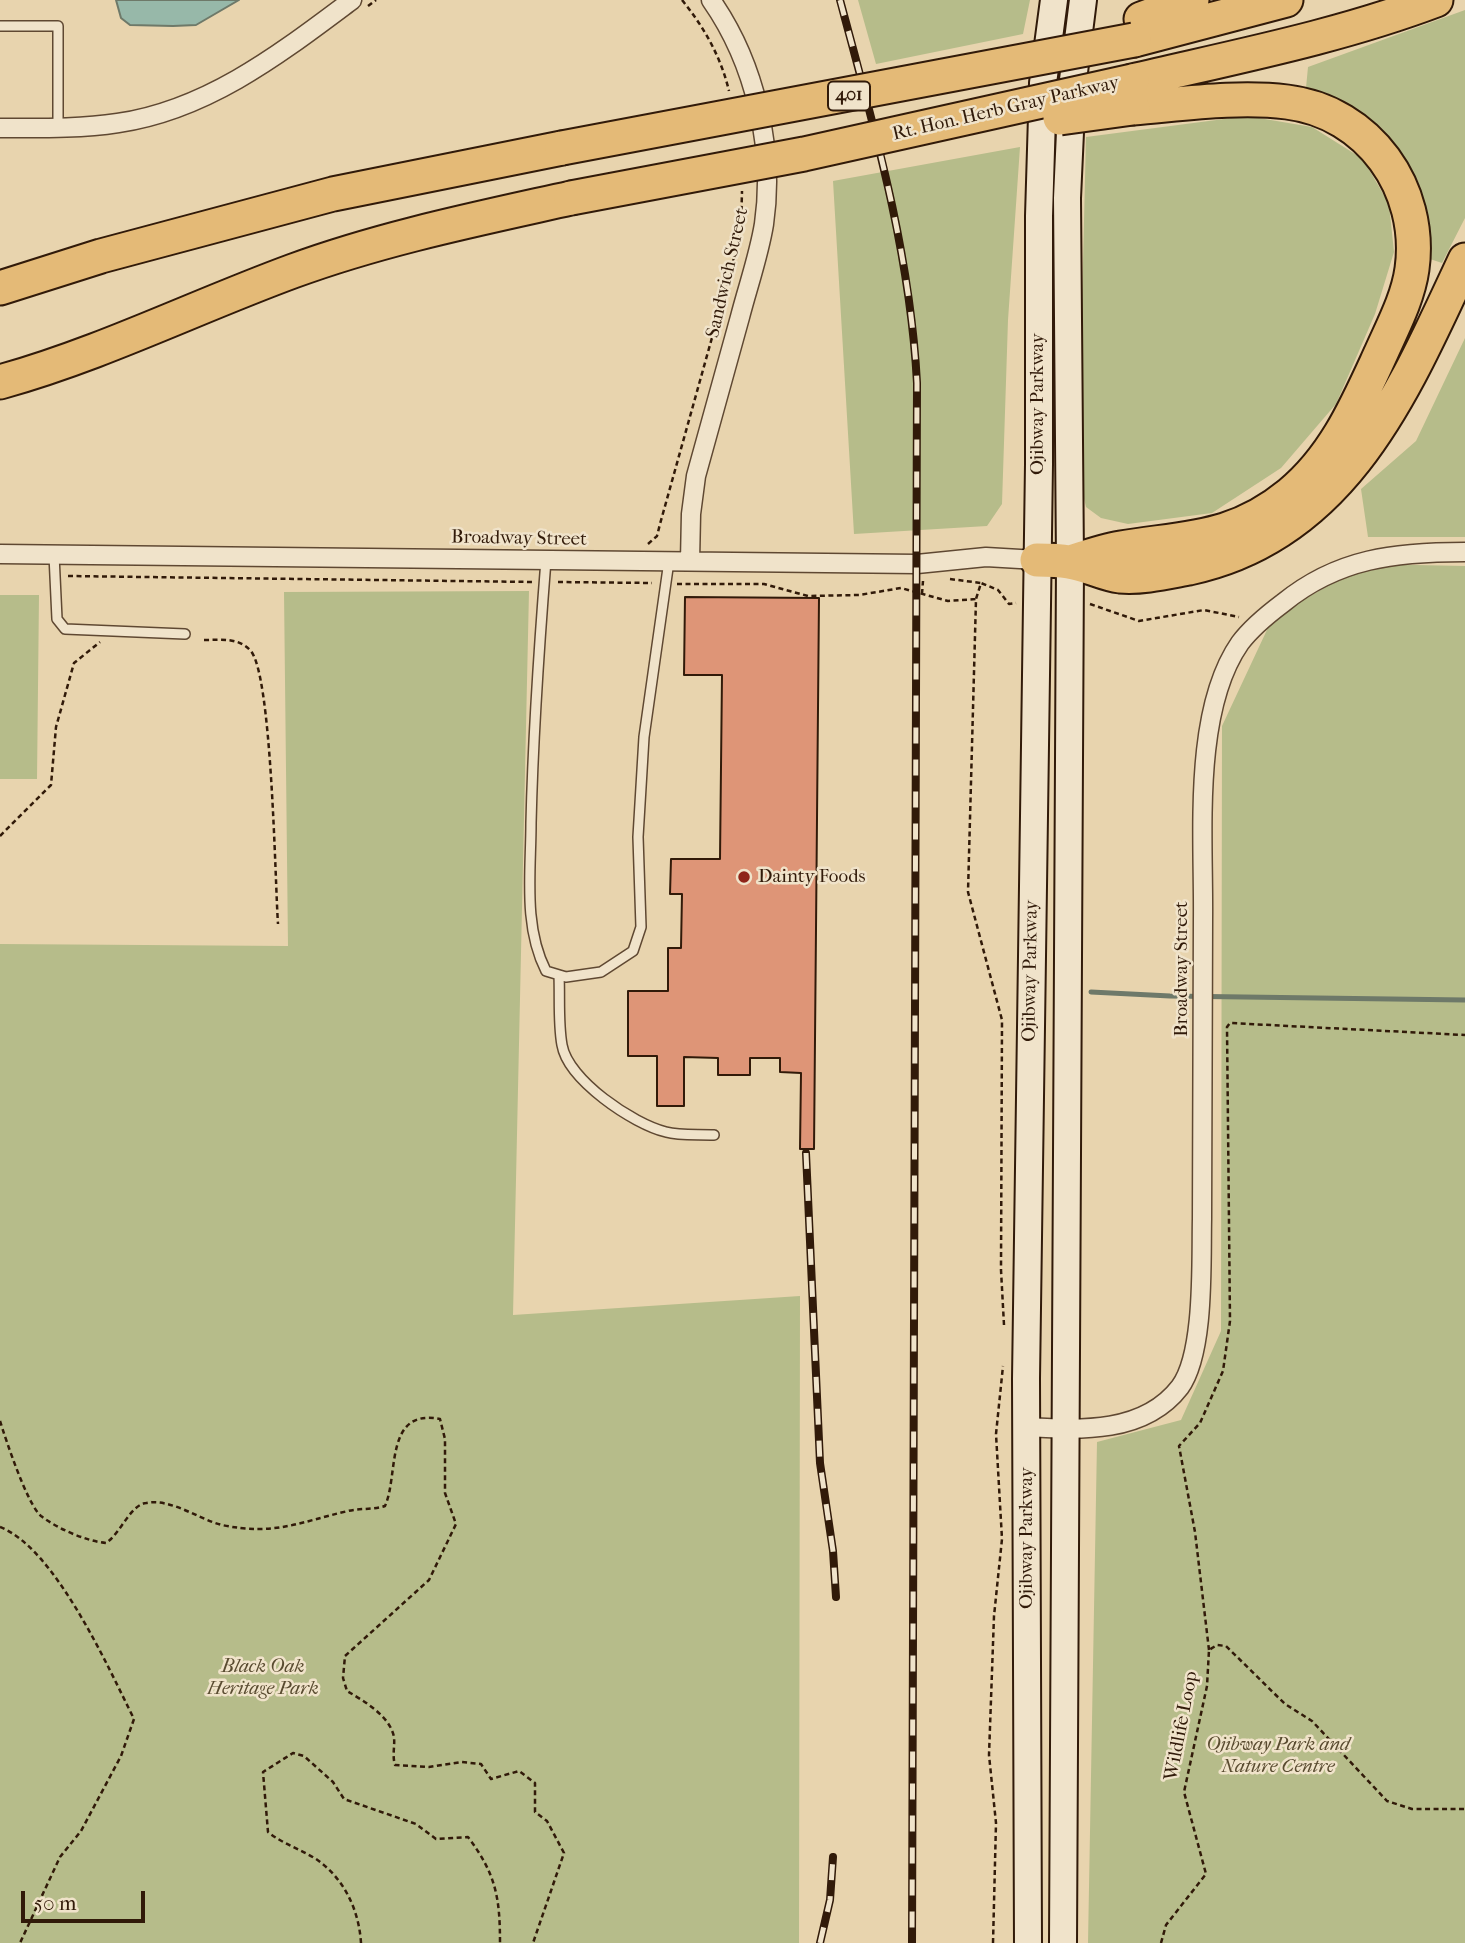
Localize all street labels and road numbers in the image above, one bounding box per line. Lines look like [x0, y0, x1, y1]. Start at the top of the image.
street label: Rt. Hon. Herb Gray Parkway [890, 72, 1122, 146]
road number: 401 [828, 82, 870, 110]
street label: Sandwich Street [702, 206, 754, 340]
street label: Ojibway Parkway [1027, 333, 1049, 475]
street label: Broadway Street [451, 526, 587, 552]
street label: Ojibway Parkway [1018, 900, 1044, 1042]
street label: Broadway Street [1171, 901, 1193, 1037]
street label: Ojibway Parkway [1016, 1467, 1038, 1609]
street label: Wildlife Loop [1160, 1669, 1204, 1783]

